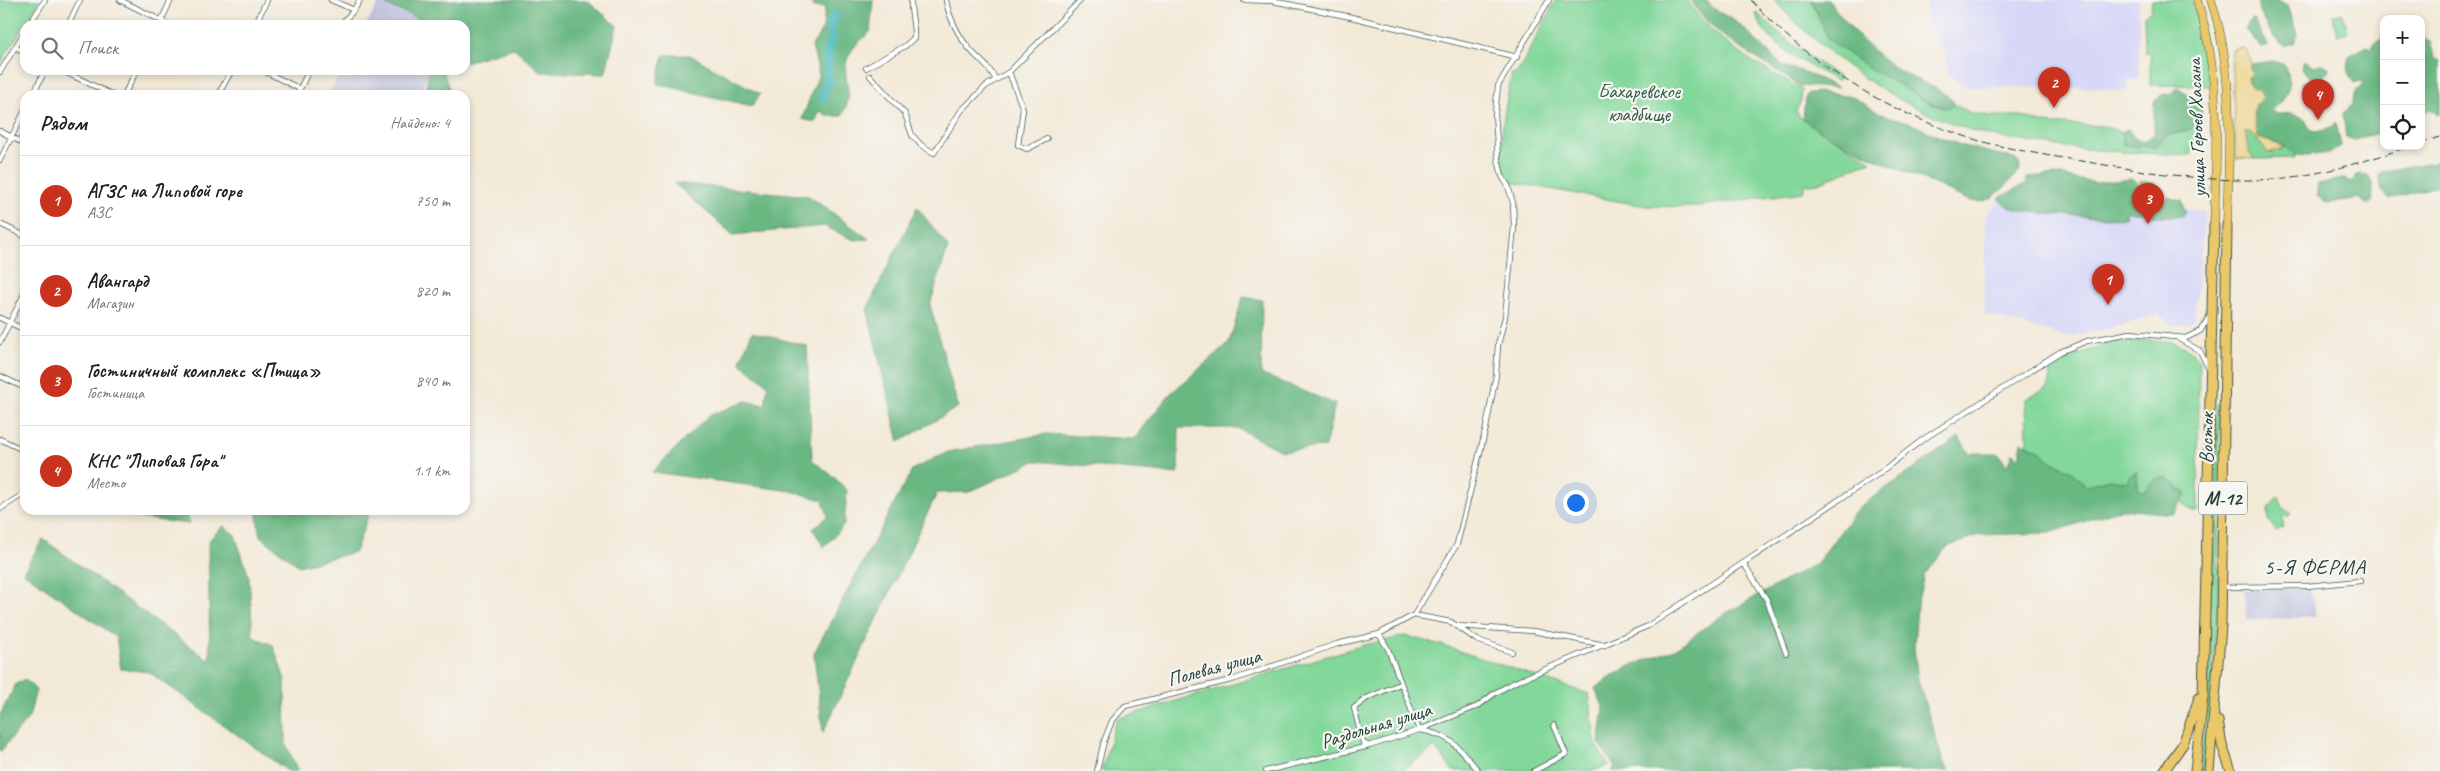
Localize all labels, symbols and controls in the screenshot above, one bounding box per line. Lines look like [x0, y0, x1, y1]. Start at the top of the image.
map controls [2380, 15, 2425, 150]
button: + [2380, 15, 2425, 60]
search box [20, 20, 470, 75]
icon: search [38, 34, 66, 62]
text: Поиск [78, 36, 118, 60]
street label: улица Героев Хасана [2182, 56, 2211, 199]
button: − [2380, 60, 2425, 105]
pin: 2 [2038, 67, 2070, 108]
park label: Бахаревское кладбище [1598, 79, 1681, 127]
pin: 4 [2302, 79, 2334, 120]
button: locate [2380, 105, 2425, 150]
text: Рядом [40, 110, 87, 136]
text: Найдено: 4 [390, 113, 450, 133]
text: АГЗС на Липовой горе [87, 179, 242, 203]
pin: 3 [2132, 183, 2164, 224]
text: 1 [52, 191, 60, 211]
text: 750 m [416, 191, 450, 211]
text: АЗС [87, 203, 111, 223]
pin: 1 [2092, 264, 2124, 305]
text: Авангард [87, 269, 148, 293]
text: 2 [52, 281, 60, 301]
text: 820 m [416, 281, 450, 301]
text: Магазин [87, 293, 134, 313]
text: Гостиничный комплекс «Птица» [87, 359, 321, 383]
text: 3 [52, 371, 60, 391]
text: 840 m [416, 371, 450, 391]
text: Гостиница [87, 383, 144, 403]
street label: Восток [2194, 410, 2219, 464]
text: КНС "Липовая Гора" [87, 449, 222, 473]
text: 4 [52, 461, 60, 481]
text: 1.1 km [413, 461, 450, 481]
text: Место [87, 473, 125, 493]
road number: М-12 [2199, 482, 2247, 514]
your location [1563, 490, 1589, 516]
district label: 5-Я ФЕРМА [2264, 554, 2366, 580]
street label: Полевая улица [1165, 643, 1265, 692]
street label: Раздольная улица [1318, 696, 1436, 755]

